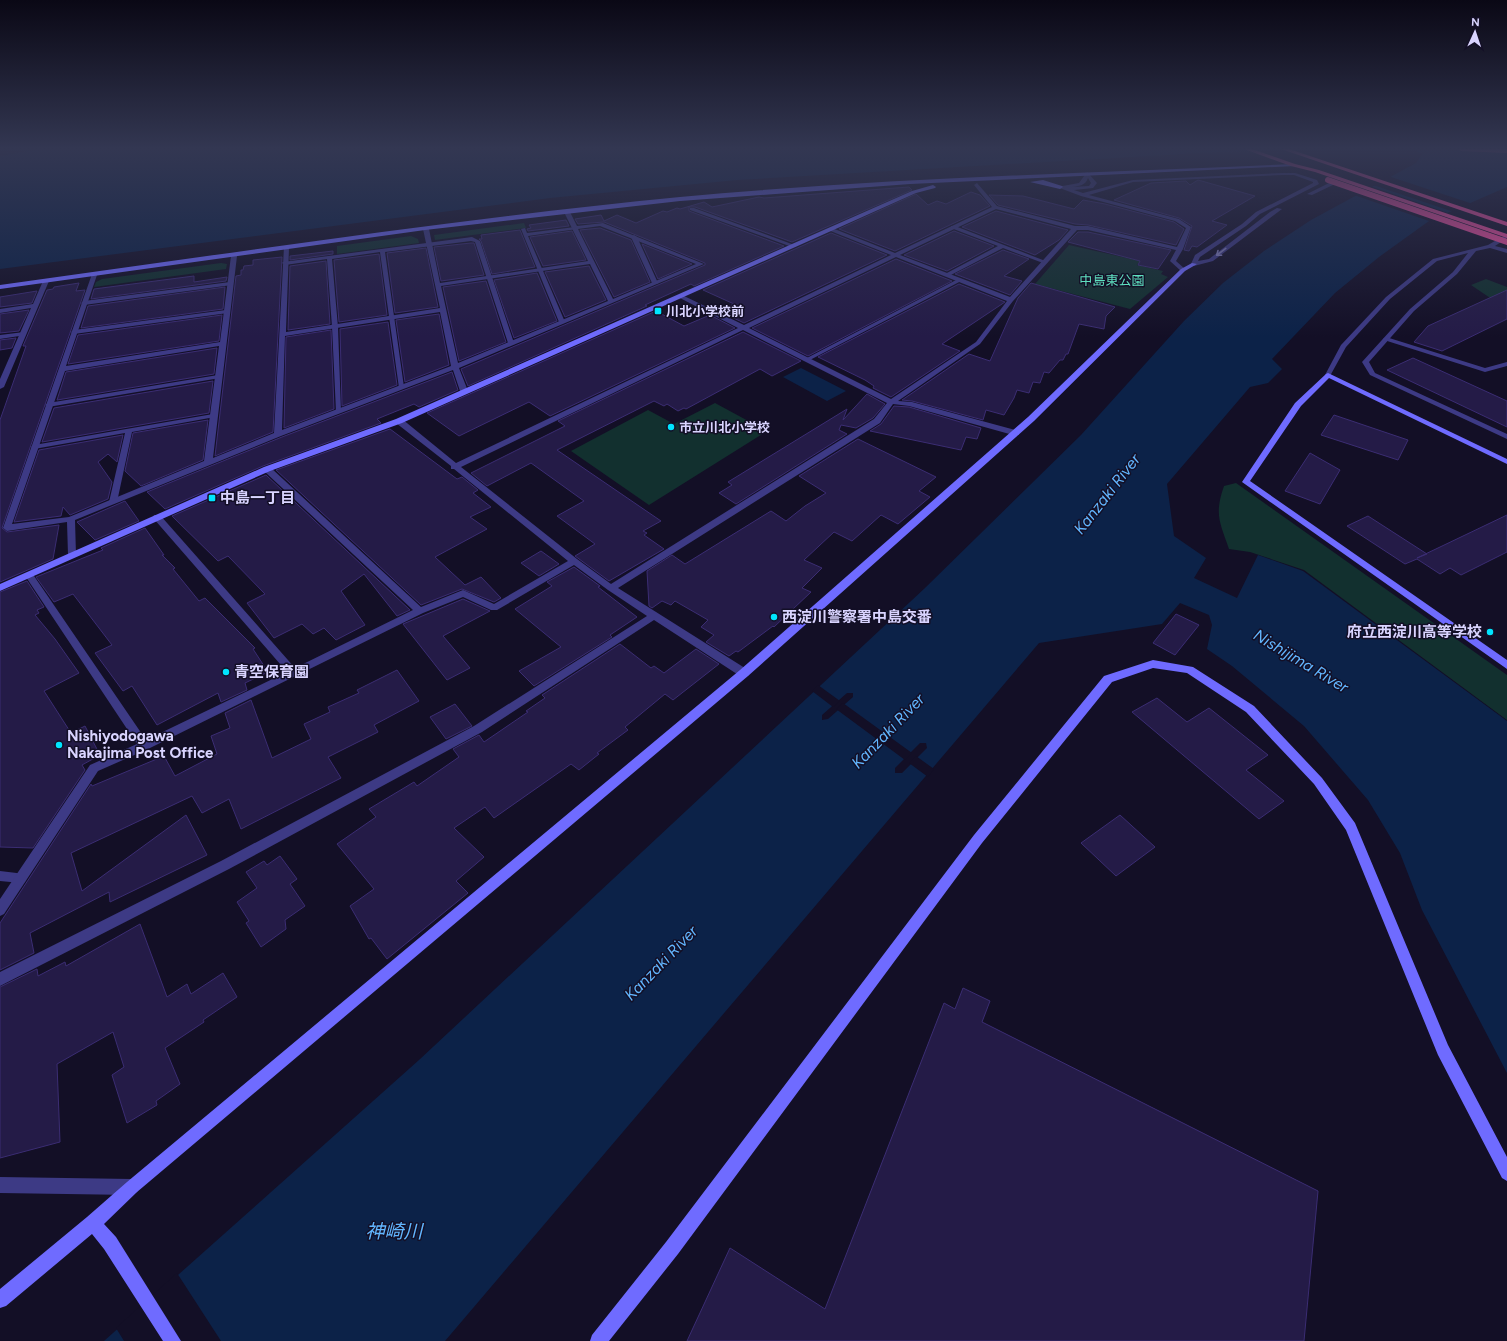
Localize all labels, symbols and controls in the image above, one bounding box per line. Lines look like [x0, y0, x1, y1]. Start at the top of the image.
north arrow [1455, 12, 1495, 52]
text: N [1471, 16, 1480, 29]
one-way arrow [1216, 247, 1227, 256]
park label: 中島東公園 [1079, 273, 1145, 288]
place label: 川北小学校前 [666, 304, 744, 319]
marker: 川北小学校前 [653, 306, 663, 316]
place label: 市立川北小学校 [679, 420, 770, 435]
marker: 市立川北小学校 [666, 422, 676, 432]
water label: Kanzaki River [1070, 450, 1145, 538]
place label: 中島一丁目 [220, 489, 295, 507]
marker: 中島一丁目 [207, 493, 217, 503]
place label: 西淀川警察署中島交番 [782, 608, 932, 626]
marker: 西淀川警察署中島交番 [769, 612, 779, 622]
place label: 府立西淀川高等学校 [1347, 623, 1482, 641]
water label: Nishijima River [1250, 625, 1352, 697]
marker: 府立西淀川高等学校 [1485, 627, 1495, 637]
place label: 青空保育園 [234, 663, 309, 681]
marker: 青空保育園 [221, 667, 231, 677]
water label: Kanzaki River [848, 689, 929, 772]
place label: Nishiyodogawa Nakajima Post Office [67, 727, 214, 762]
marker: Nishiyodogawa Nakajima Post Office [54, 740, 64, 750]
water label: Kanzaki River [621, 921, 702, 1004]
water label: 神崎川 [365, 1220, 424, 1243]

